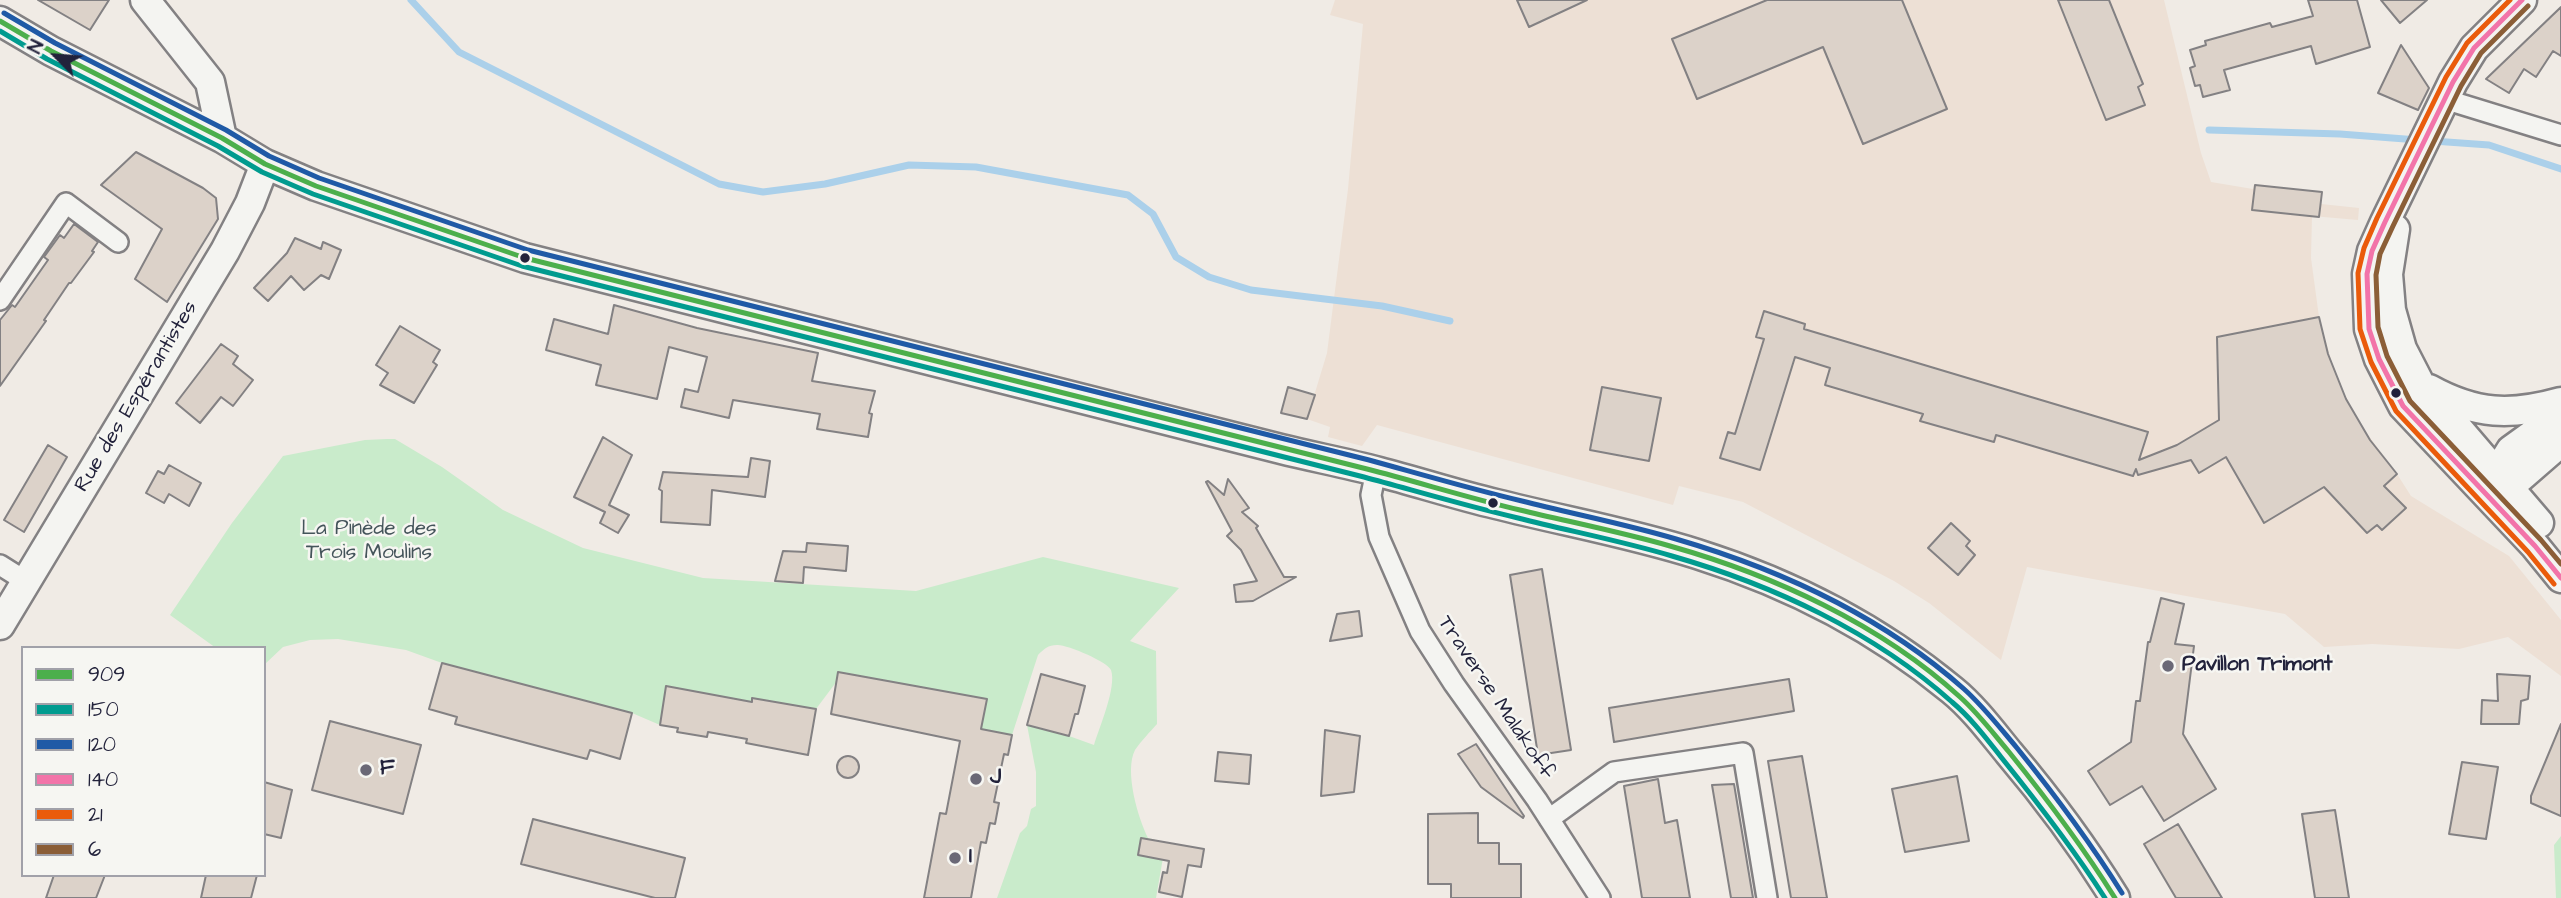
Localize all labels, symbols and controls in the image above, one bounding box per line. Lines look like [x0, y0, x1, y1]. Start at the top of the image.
north arrow [21, 21, 91, 91]
text: N [22, 36, 51, 58]
unlabelled marker [518, 251, 532, 265]
street label: Rue des Espérantistes [70, 297, 204, 497]
unlabelled marker [2389, 386, 2403, 400]
unlabelled marker [1486, 496, 1500, 510]
park label: La Pinède des Trois Moulins [301, 517, 437, 567]
street label: Traverse Malakoff [1431, 612, 1559, 784]
legend [21, 646, 266, 877]
place label: Pavillon Trimont [2182, 653, 2332, 679]
marker: Pavillon Trimont [2160, 658, 2176, 674]
text: 909 [88, 660, 125, 689]
text: 150 [88, 695, 119, 724]
text: 120 [88, 730, 116, 759]
place label: F [380, 757, 395, 783]
marker: F [358, 762, 374, 778]
text: 140 [88, 765, 118, 794]
place label: J [990, 766, 1001, 792]
marker: J [968, 771, 984, 787]
text: 21 [88, 800, 103, 829]
text: 6 [88, 835, 101, 864]
place label: I [969, 845, 972, 871]
marker: I [947, 850, 963, 866]

